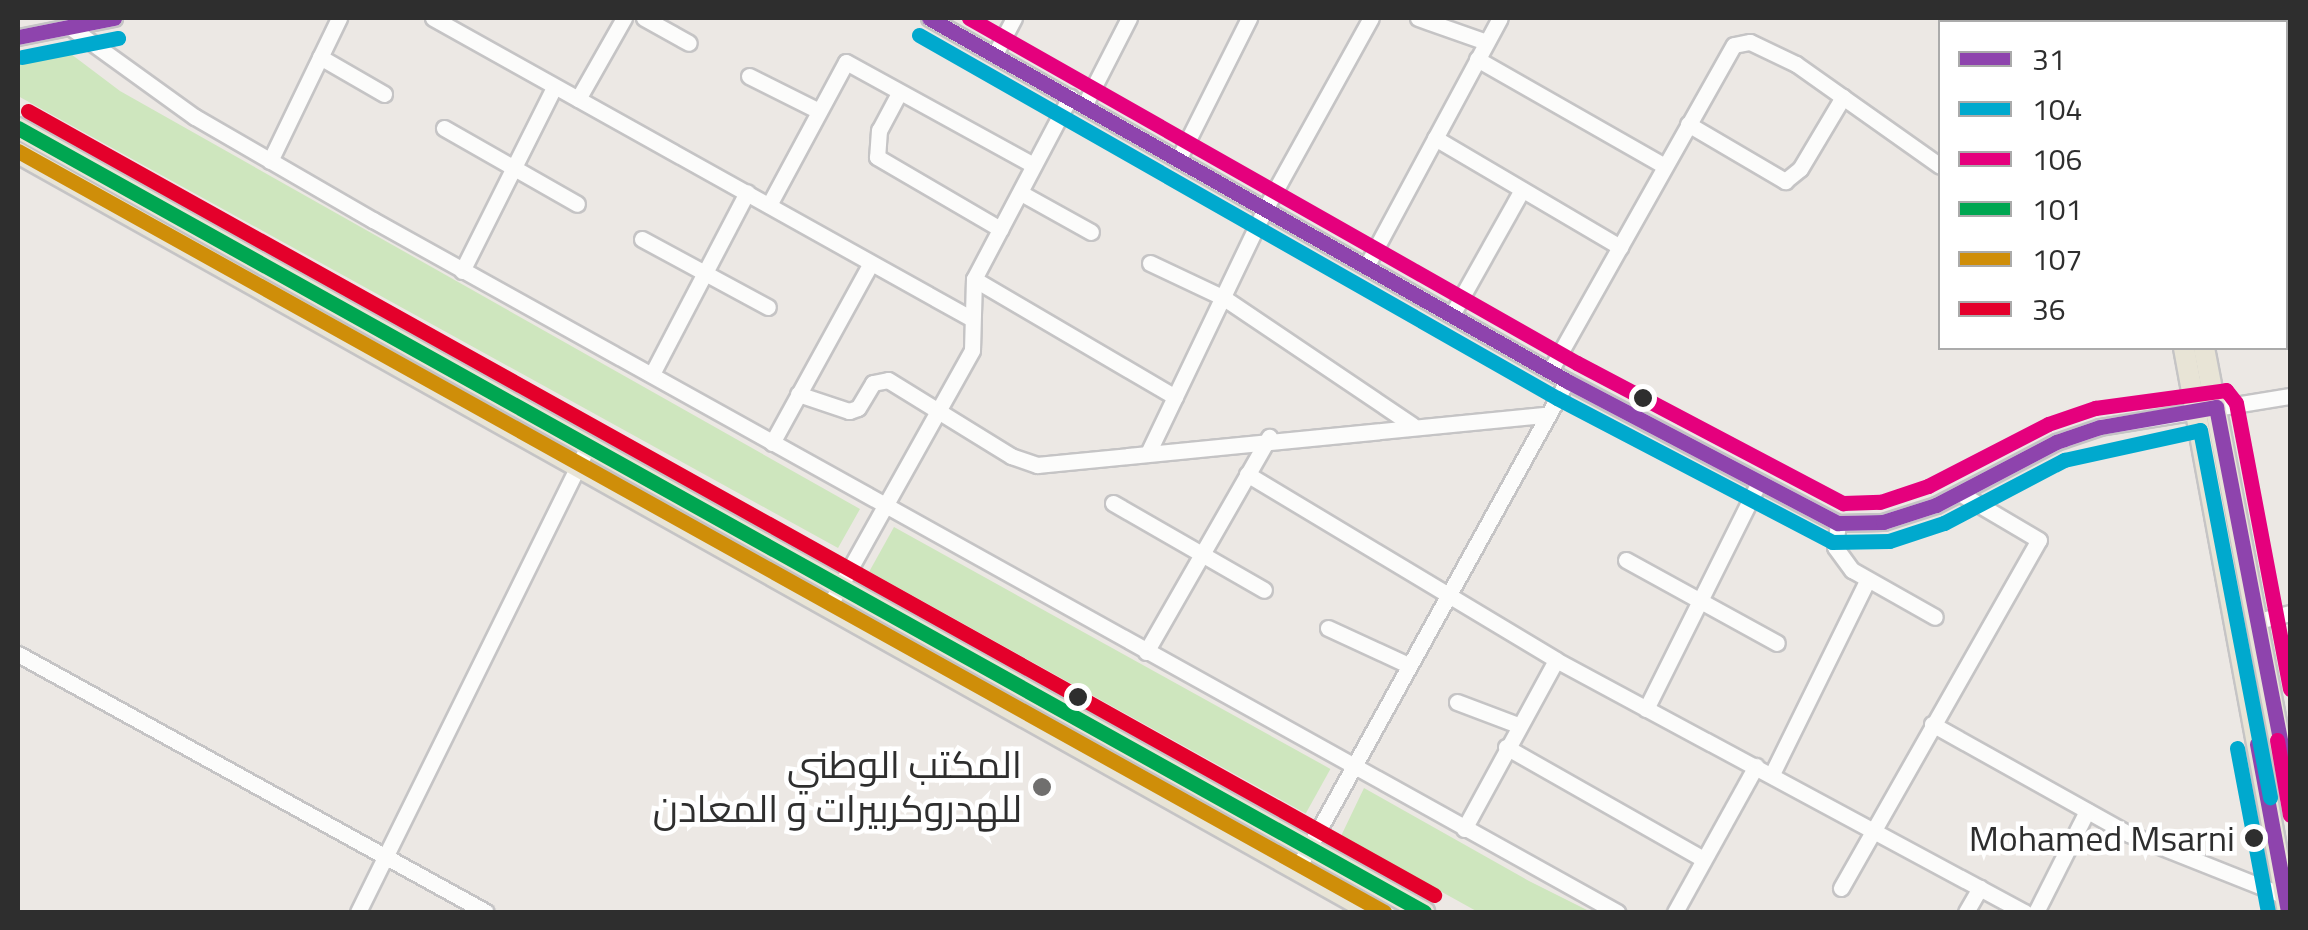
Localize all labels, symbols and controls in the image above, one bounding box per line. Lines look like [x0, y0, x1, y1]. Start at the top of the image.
legend [1938, 20, 2288, 350]
text: 31 [2032, 36, 2066, 82]
text: 104 [2032, 86, 2082, 132]
text: 106 [2032, 136, 2082, 182]
text: 101 [2032, 186, 2082, 232]
text: 107 [2032, 236, 2082, 282]
text: 36 [2032, 286, 2066, 332]
unlabelled marker [1633, 388, 1653, 408]
unlabelled marker [1068, 687, 1088, 707]
place label: المكتب الوطني للهدروكربيرات و المعادن [653, 742, 1022, 832]
marker: المكتب الوطني للهدروكربيرات و المعادن [1031, 776, 1053, 798]
place label: Mohamed Msarni [1969, 816, 2235, 860]
marker: Mohamed Msarni [2244, 828, 2264, 848]

